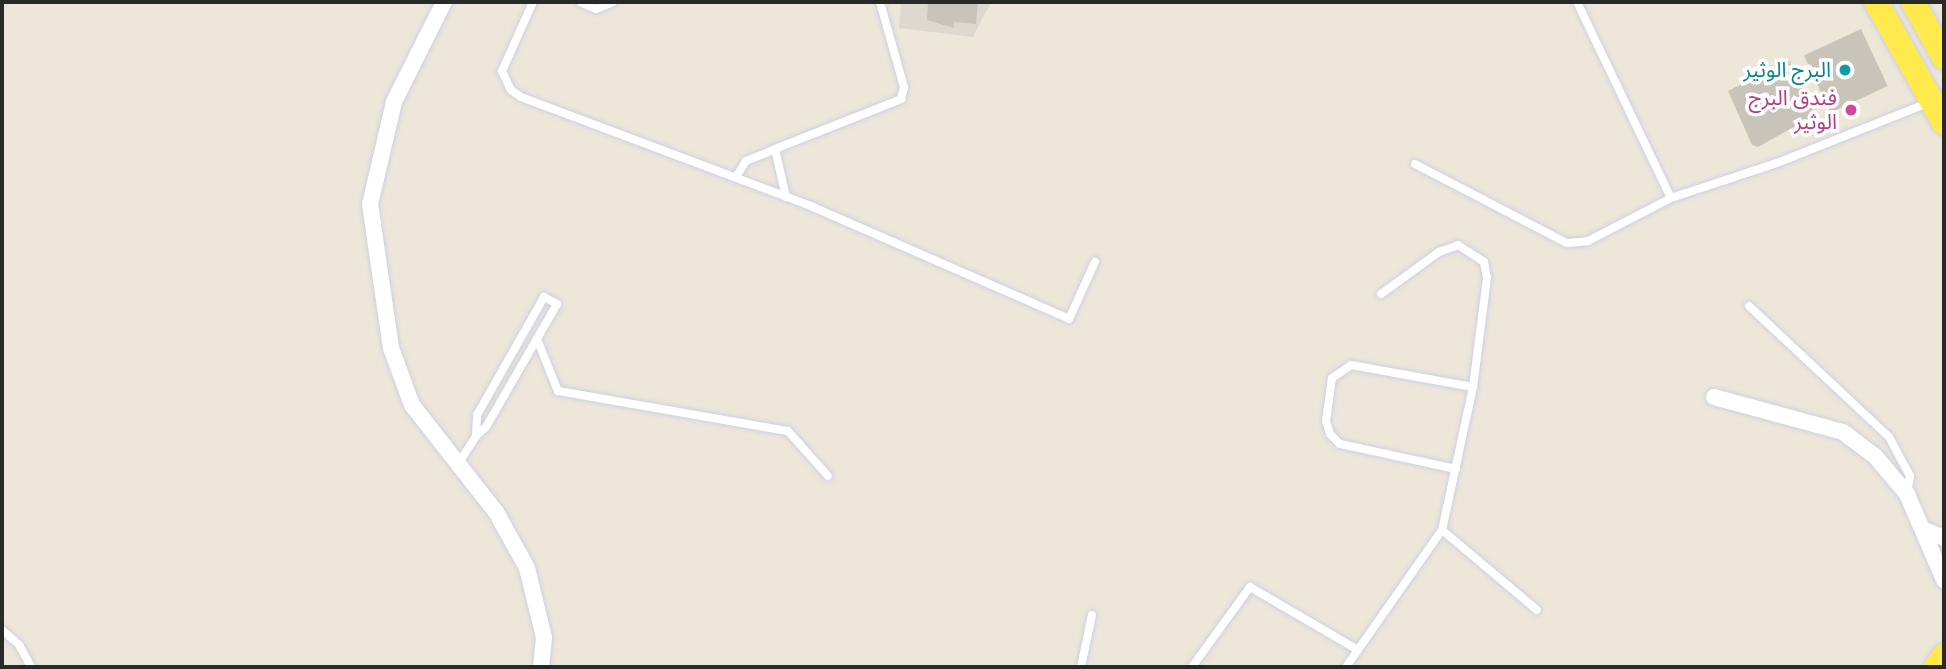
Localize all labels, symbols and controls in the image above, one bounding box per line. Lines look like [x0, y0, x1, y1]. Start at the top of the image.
place label: البرج الوثير [1744, 57, 1831, 83]
marker: البرج الوثير [1837, 62, 1853, 78]
place label: فندق البرج الوثير [1748, 85, 1837, 135]
marker: فندق البرج الوثير [1843, 102, 1859, 118]

